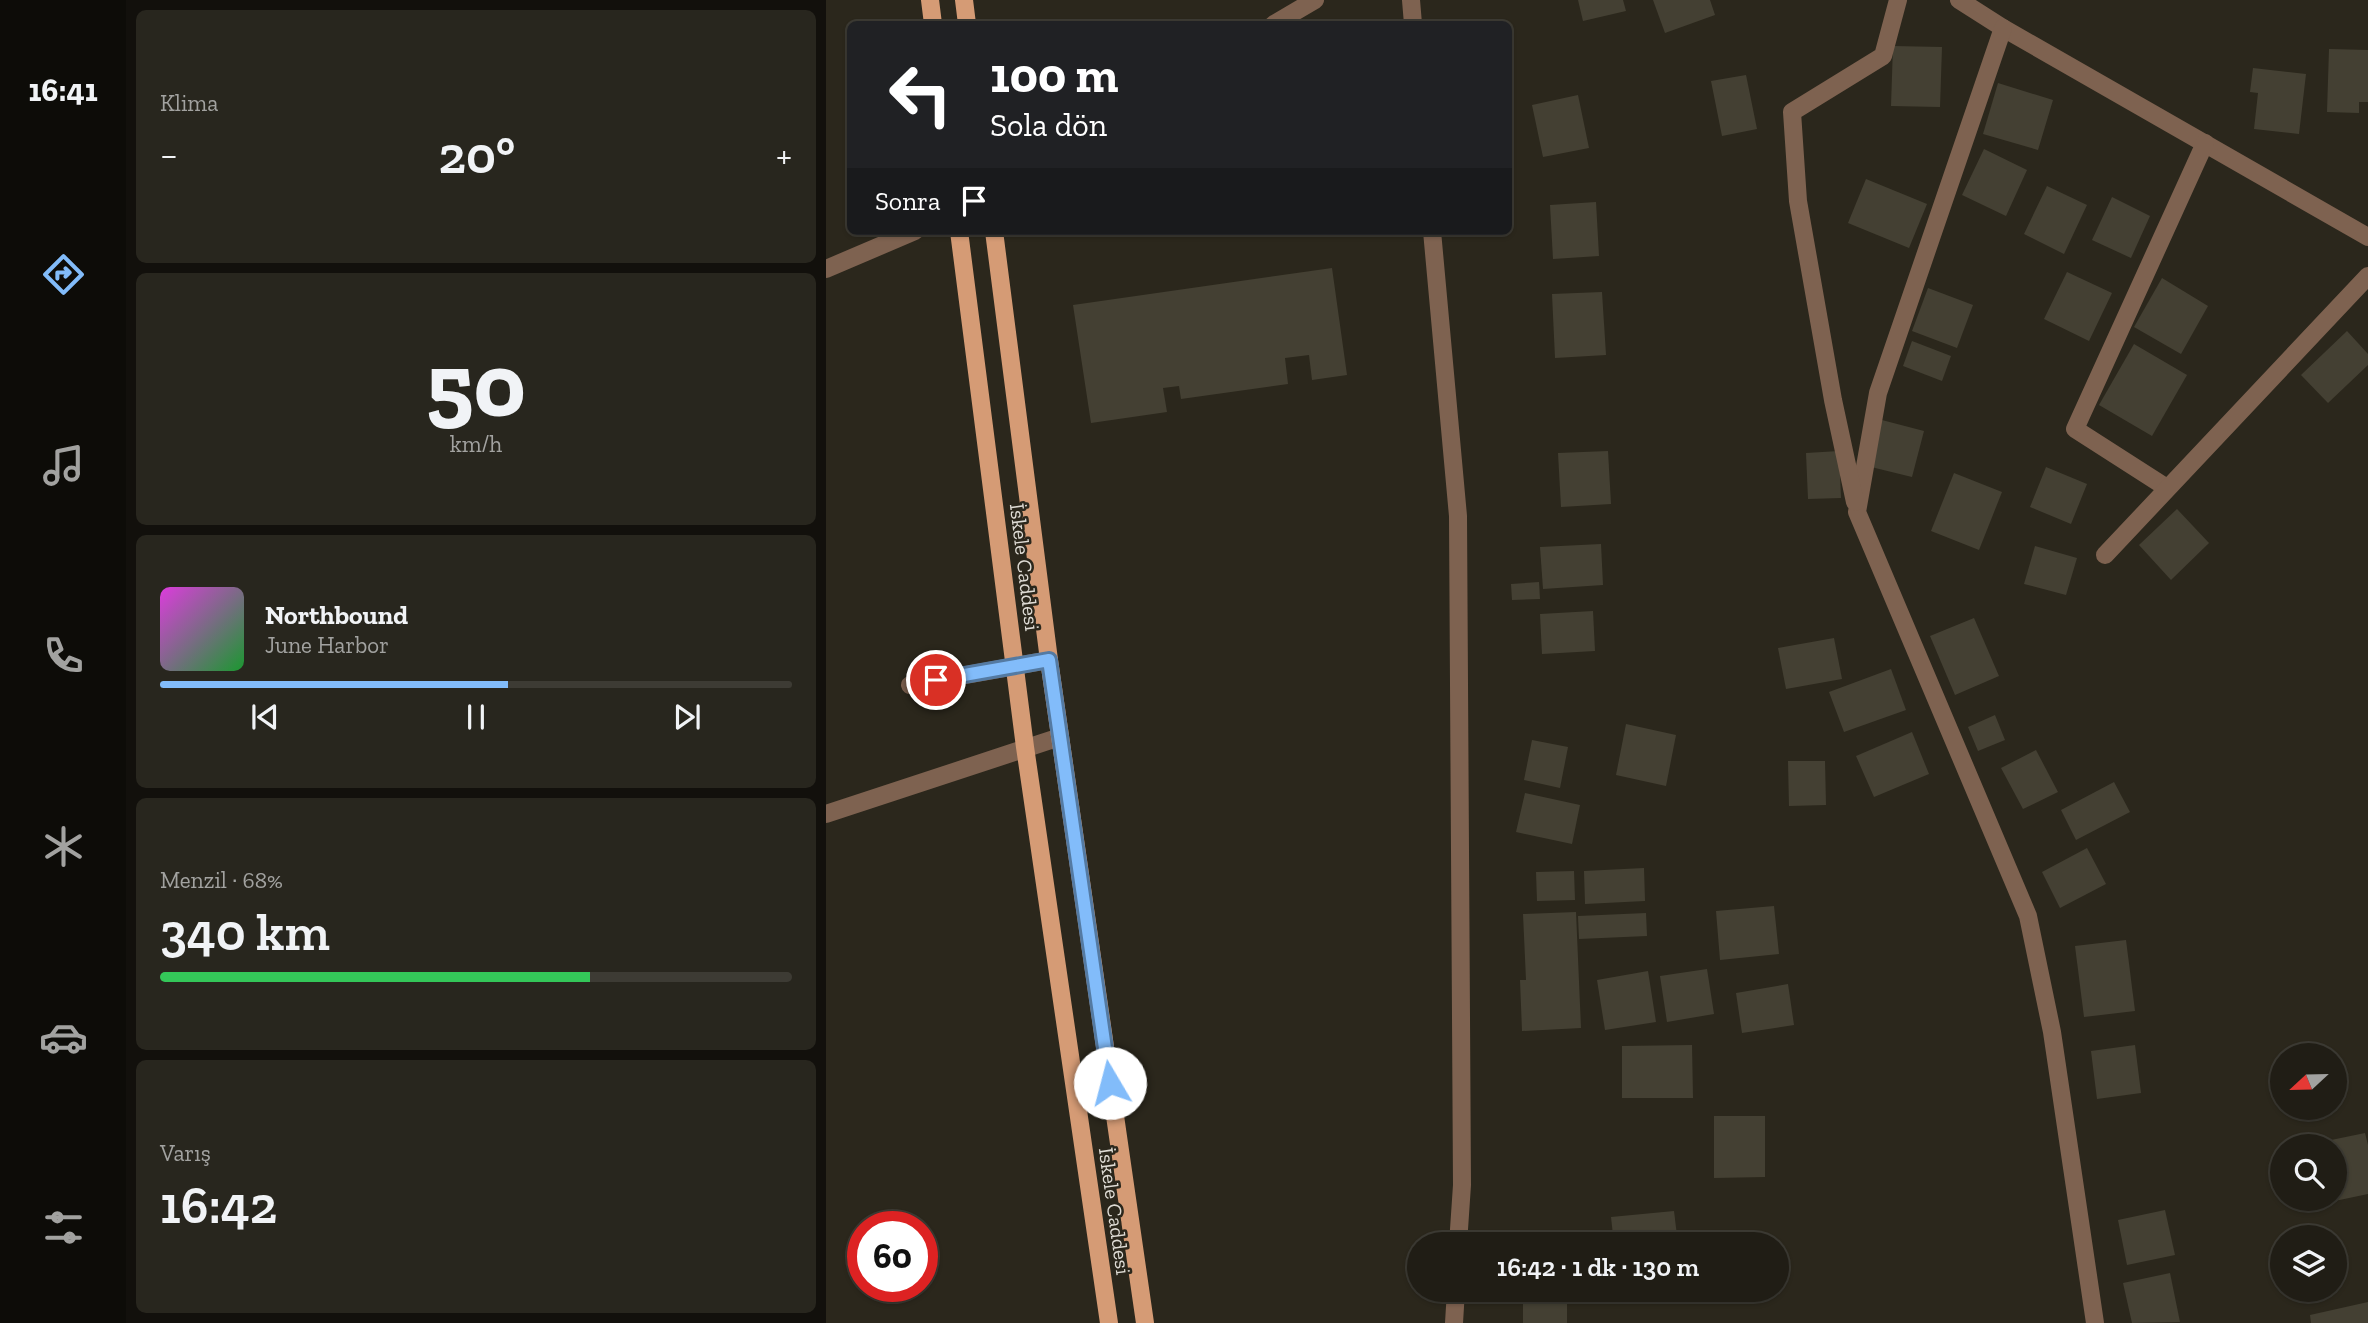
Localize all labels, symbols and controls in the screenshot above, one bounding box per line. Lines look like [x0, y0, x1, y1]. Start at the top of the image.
text: 100 m [990, 46, 1118, 105]
icon: left [875, 49, 966, 140]
text: 16:41 [28, 71, 98, 109]
text: Klima [160, 89, 218, 117]
text: Sola dön [990, 106, 1107, 144]
text: 20° [438, 124, 515, 186]
text: − [160, 132, 178, 178]
text: + [776, 132, 792, 178]
icon: arrive [955, 182, 993, 220]
text: Sonra [875, 185, 941, 217]
icon: directions [39, 250, 88, 299]
text: 50 [426, 330, 526, 439]
text: km/h [450, 430, 502, 458]
icon: music [39, 441, 88, 490]
street label: İskele Caddesi [1005, 502, 1045, 632]
text: Northbound [265, 599, 408, 631]
icon: phone [39, 631, 88, 680]
text: June Harbor [265, 631, 389, 659]
pin [906, 650, 966, 710]
icon: arrive [917, 661, 955, 699]
icon: previous [246, 698, 284, 736]
icon: pause [457, 698, 495, 736]
icon: next [668, 698, 706, 736]
icon: climate [39, 822, 88, 871]
text: Menzil · 68% [160, 866, 283, 894]
text: 340 km [160, 901, 330, 963]
icon: car [39, 1013, 88, 1062]
north arrow [2270, 1043, 2347, 1120]
map controls [2270, 1043, 2347, 1302]
position arrow [1073, 1046, 1147, 1120]
button: search [2270, 1134, 2347, 1211]
text: Varış [160, 1139, 211, 1167]
street label: İskele Caddesi [1094, 1146, 1136, 1276]
text: 16:42 [160, 1174, 277, 1236]
icon: filters [39, 1203, 88, 1252]
speed limit sign: 60 [847, 1211, 938, 1302]
button: layers [2270, 1225, 2347, 1302]
text: 16:42 · 1 dk · 130 m [1497, 1251, 1699, 1283]

